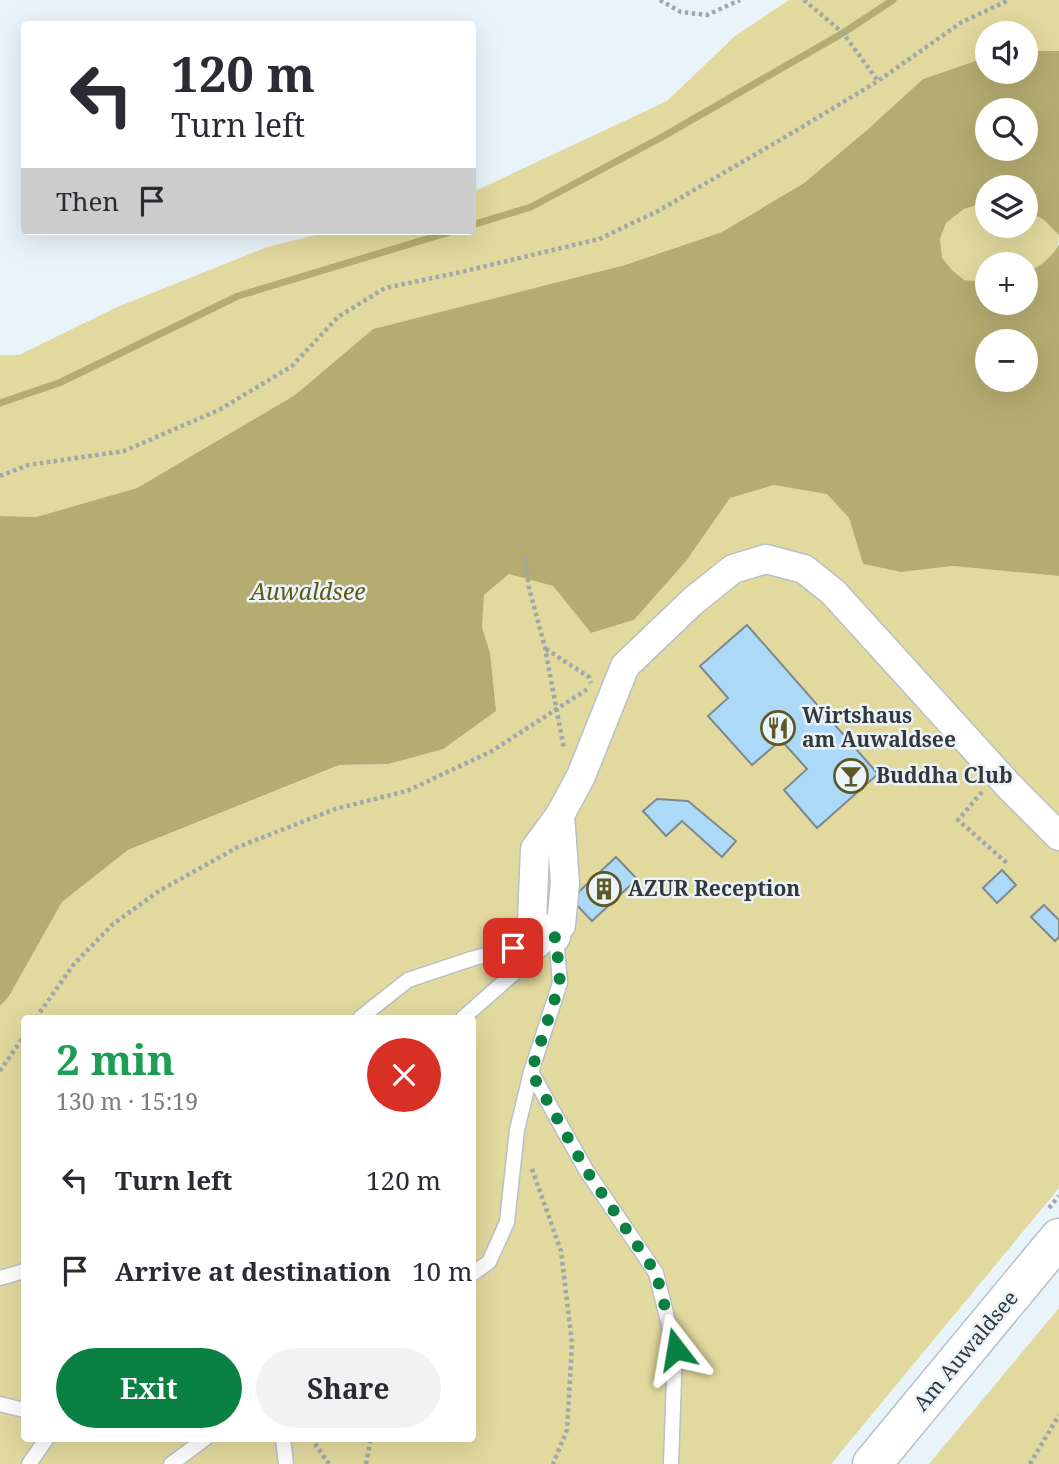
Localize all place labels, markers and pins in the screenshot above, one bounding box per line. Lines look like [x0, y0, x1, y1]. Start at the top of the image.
place label: Wirtshaus am Auwaldsee [802, 701, 956, 753]
restaurant icon: Wirtshaus am Auwaldsee [759, 709, 797, 747]
bar icon: Buddha Club [832, 757, 870, 795]
place label: Buddha Club [876, 761, 1013, 789]
building icon: AZUR Reception [585, 870, 623, 908]
place label: AZUR Reception [628, 874, 800, 902]
pin [483, 918, 543, 978]

